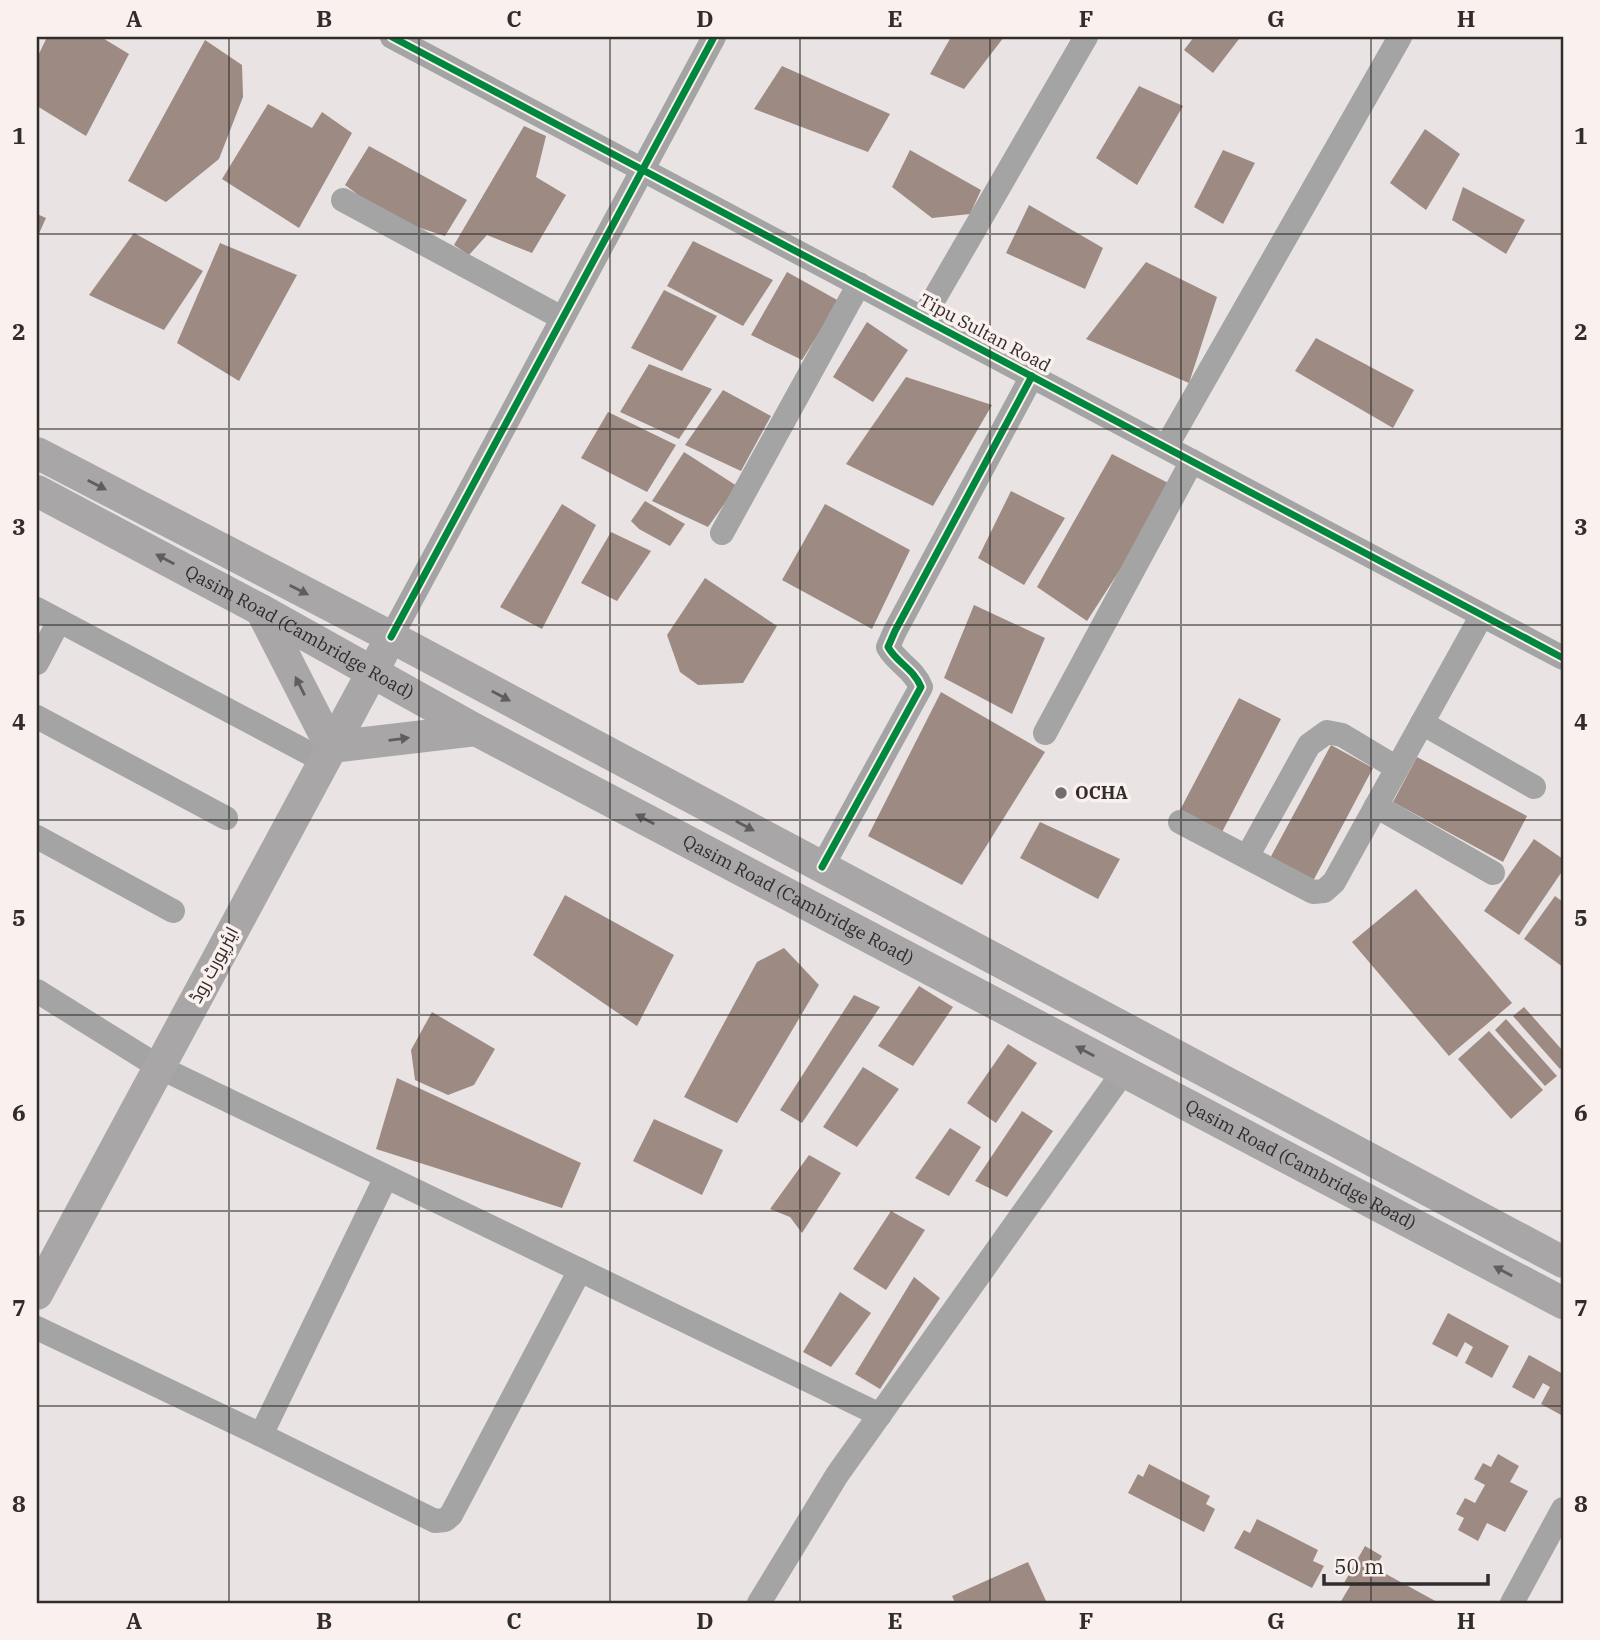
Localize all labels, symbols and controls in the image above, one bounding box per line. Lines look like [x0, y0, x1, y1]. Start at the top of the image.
text: A [126, 3, 142, 33]
text: B [316, 3, 332, 33]
text: C [506, 3, 522, 33]
text: D [696, 3, 714, 33]
text: E [887, 3, 903, 33]
text: F [1079, 3, 1093, 33]
text: G [1267, 3, 1285, 33]
text: H [1457, 3, 1475, 33]
text: 1 [12, 120, 26, 150]
text: 1 [1574, 120, 1588, 150]
street label: Tipu Sultan Road [916, 288, 1055, 377]
text: 2 [12, 316, 26, 346]
text: 2 [1574, 316, 1588, 346]
one-way arrow [87, 479, 107, 491]
text: 3 [12, 511, 26, 541]
text: 3 [1574, 511, 1588, 541]
one-way arrow [155, 553, 175, 565]
street label: Qasim Road (Cambridge Road) [181, 560, 418, 704]
one-way arrow [289, 584, 309, 595]
one-way arrow [295, 676, 306, 696]
one-way arrow [491, 689, 511, 701]
text: 4 [12, 706, 26, 736]
text: 4 [1574, 706, 1588, 736]
one-way arrow [388, 733, 410, 744]
place label: OCHA [1075, 781, 1128, 804]
marker: OCHA [1053, 785, 1069, 801]
one-way arrow [635, 813, 655, 825]
one-way arrow [735, 820, 754, 832]
street label: Qasim Road (Cambridge Road) [679, 829, 918, 970]
text: 5 [12, 902, 26, 932]
text: 5 [1574, 902, 1588, 932]
street label: ایئرپورٹ روڈ [184, 923, 244, 1007]
one-way arrow [1075, 1045, 1095, 1056]
street label: Qasim Road (Cambridge Road) [1181, 1094, 1420, 1235]
text: 6 [12, 1097, 26, 1127]
text: 6 [1574, 1097, 1588, 1127]
one-way arrow [1493, 1266, 1513, 1277]
text: 7 [12, 1292, 26, 1322]
text: 7 [1574, 1292, 1588, 1322]
text: 8 [12, 1488, 26, 1518]
text: 8 [1574, 1488, 1588, 1518]
scale bar [1324, 1542, 1488, 1586]
text: 50 m [1334, 1552, 1384, 1580]
text: A [126, 1605, 142, 1635]
text: B [316, 1605, 332, 1635]
text: C [506, 1605, 522, 1635]
text: D [696, 1605, 714, 1635]
text: E [887, 1605, 903, 1635]
text: F [1079, 1605, 1093, 1635]
text: G [1267, 1605, 1285, 1635]
text: H [1457, 1605, 1475, 1635]

